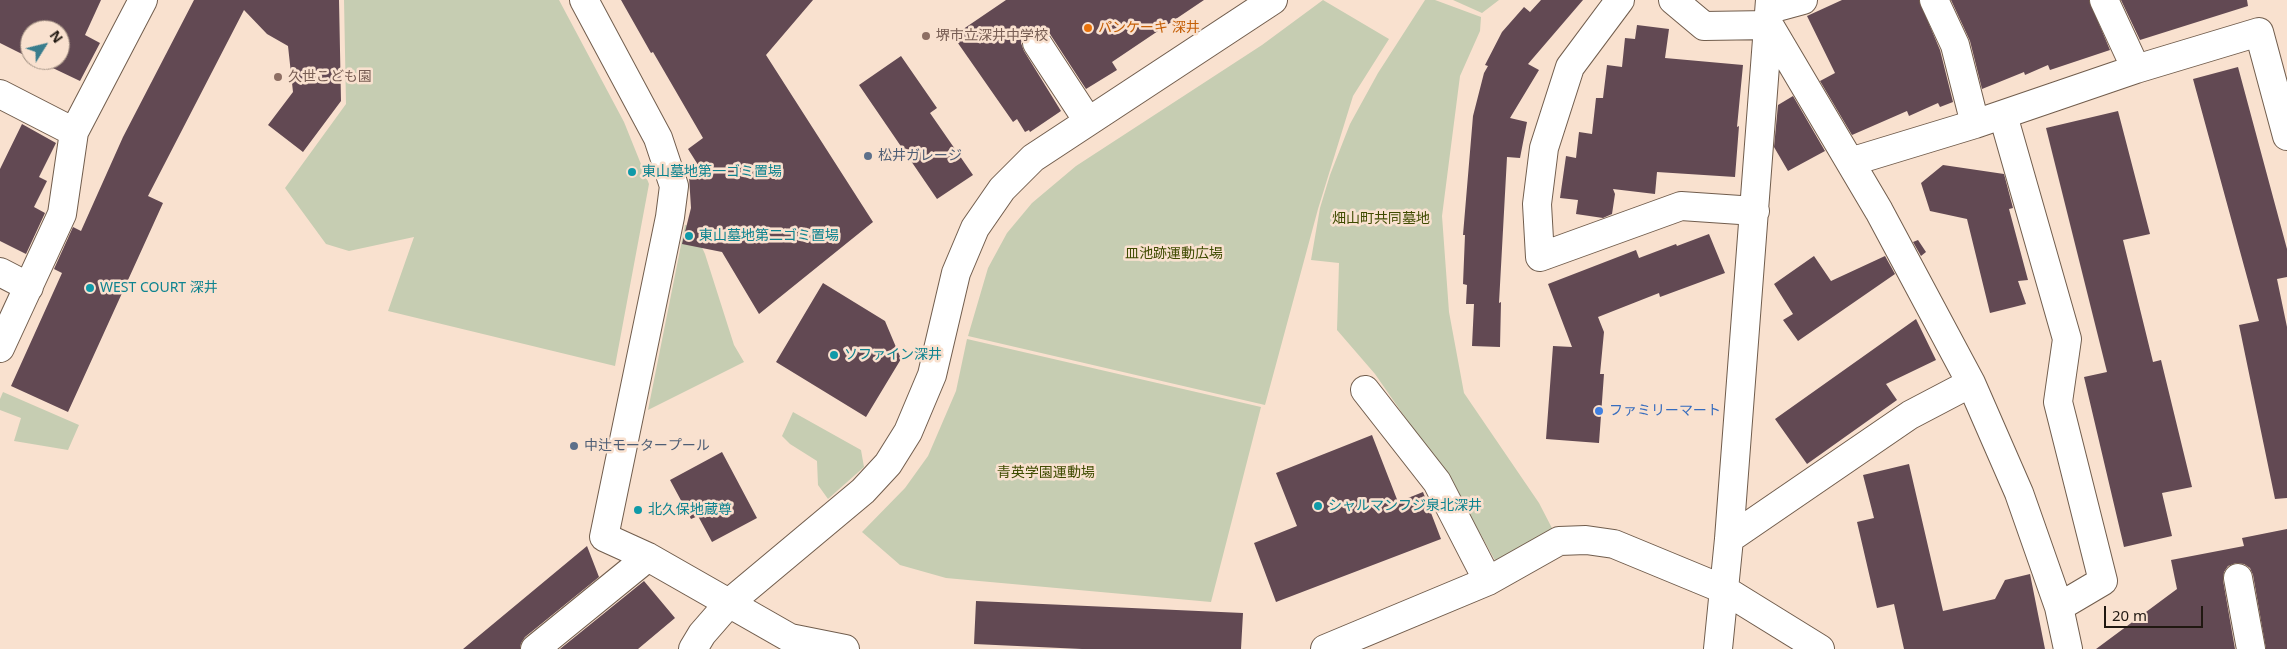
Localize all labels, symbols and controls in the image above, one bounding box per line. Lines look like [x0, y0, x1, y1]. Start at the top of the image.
north arrow [20, 20, 70, 70]
place label: パンケーキ 深井 [1098, 20, 1200, 36]
marker: パンケーキ 深井 [1082, 22, 1094, 34]
text: N [46, 26, 68, 47]
place label: 堺市立深井中学校 [936, 28, 1048, 44]
marker: 堺市立深井中学校 [920, 30, 932, 42]
place label: 久世こども園 [288, 69, 372, 85]
marker: 久世こども園 [272, 71, 284, 83]
place label: 松井ガレージ [878, 148, 962, 164]
marker: 松井ガレージ [862, 150, 874, 162]
place label: 東山墓地第一ゴミ置場 [642, 164, 782, 180]
marker: 東山墓地第一ゴミ置場 [626, 166, 638, 178]
park label: 畑山町共同墓地 [1332, 211, 1430, 227]
place label: 東山墓地第二ゴミ置場 [699, 228, 839, 244]
marker: 東山墓地第二ゴミ置場 [683, 230, 695, 242]
park label: 皿池跡運動広場 [1125, 246, 1223, 262]
place label: WEST COURT 深井 [100, 280, 218, 296]
marker: WEST COURT 深井 [84, 282, 96, 294]
place label: ソファイン深井 [844, 347, 942, 363]
marker: ソファイン深井 [828, 349, 840, 361]
place label: ファミリーマート [1609, 403, 1721, 419]
marker: ファミリーマート [1593, 405, 1605, 417]
place label: 中辻モータープール [584, 438, 710, 454]
marker: 中辻モータープール [568, 440, 580, 452]
park label: 青英学園運動場 [997, 465, 1095, 481]
place label: シャルマンフジ泉北深井 [1328, 498, 1482, 514]
marker: シャルマンフジ泉北深井 [1312, 500, 1324, 512]
place label: 北久保地蔵尊 [648, 502, 732, 518]
marker: 北久保地蔵尊 [632, 504, 644, 516]
scale bar [2107, 596, 2206, 628]
text: 20 m [2112, 605, 2147, 625]

